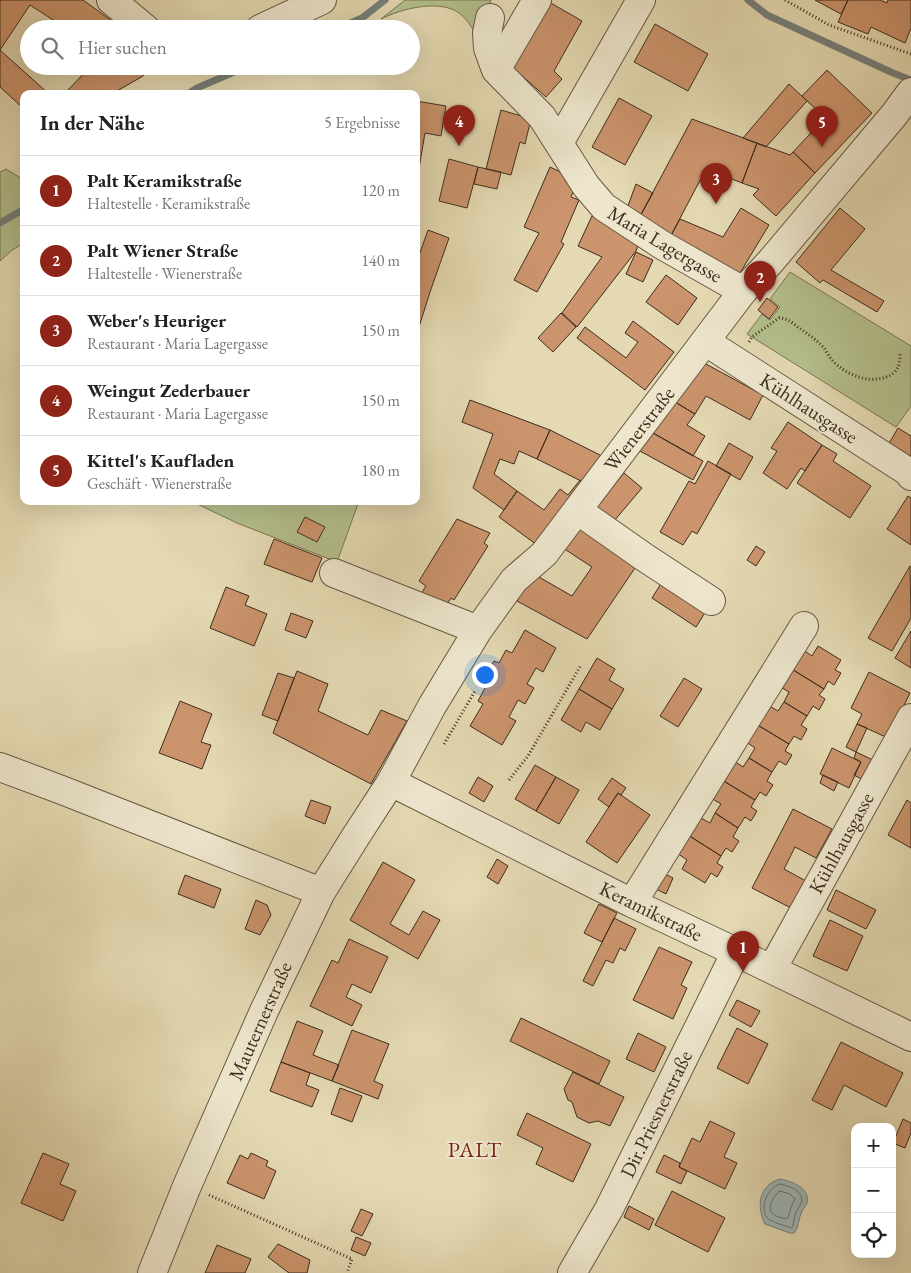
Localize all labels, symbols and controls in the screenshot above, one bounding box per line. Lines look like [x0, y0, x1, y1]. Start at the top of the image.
search box [20, 20, 420, 75]
icon: search [38, 34, 66, 62]
text: Hier suchen [78, 35, 167, 60]
pin: 4 [443, 105, 475, 146]
pin: 5 [806, 106, 838, 147]
text: In der Nähe [40, 109, 145, 136]
text: 5 Ergebnisse [324, 112, 400, 133]
pin: 3 [700, 163, 732, 204]
text: Palt Keramikstraße [87, 168, 242, 193]
text: 1 [52, 180, 60, 201]
text: 120 m [361, 180, 400, 201]
text: Haltestelle · Keramikstraße [87, 193, 250, 214]
street label: Maria Lagergasse [603, 200, 727, 289]
text: Palt Wiener Straße [87, 238, 238, 263]
text: 2 [52, 250, 60, 271]
text: 140 m [361, 250, 400, 271]
pin: 2 [744, 261, 776, 302]
text: Haltestelle · Wienerstraße [87, 263, 242, 284]
text: Weber's Heuriger [87, 308, 226, 333]
text: 3 [52, 320, 60, 341]
text: 150 m [361, 320, 400, 341]
text: Restaurant · Maria Lagergasse [87, 333, 268, 354]
street label: Kühlhausgasse [755, 367, 863, 449]
text: Weingut Zederbauer [87, 378, 250, 403]
street label: Wienerstraße [598, 381, 680, 477]
text: 4 [52, 390, 60, 411]
text: 150 m [361, 390, 400, 411]
text: Restaurant · Maria Lagergasse [87, 403, 268, 424]
text: Kittel's Kaufladen [87, 448, 234, 473]
text: 5 [52, 460, 60, 481]
text: 180 m [361, 460, 400, 481]
text: Geschäft · Wienerstraße [87, 473, 232, 494]
your location [472, 662, 498, 688]
street label: Kühlhausgasse [802, 788, 880, 898]
street label: Keramikstraße [595, 875, 707, 947]
pin: 1 [727, 931, 759, 972]
street label: Mauternerstraße [222, 957, 298, 1084]
street label: Dir.Priesnerstraße [614, 1046, 698, 1182]
map controls [851, 1123, 896, 1258]
button: + [851, 1123, 896, 1168]
district label: PALT [448, 1135, 502, 1164]
button: − [851, 1168, 896, 1213]
button: locate [851, 1213, 896, 1258]

